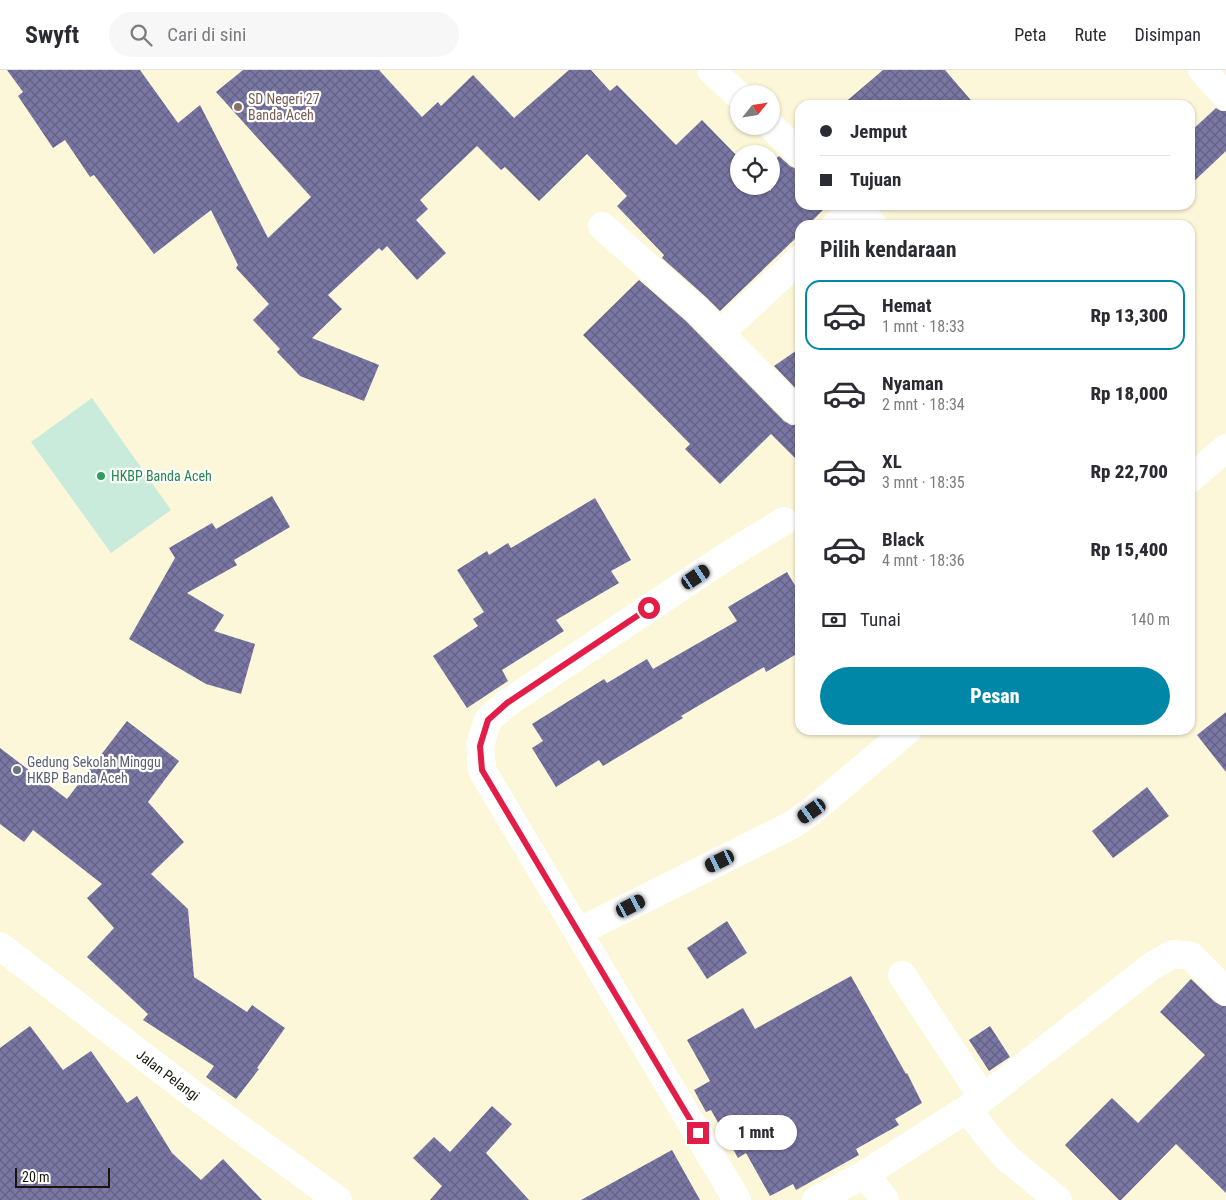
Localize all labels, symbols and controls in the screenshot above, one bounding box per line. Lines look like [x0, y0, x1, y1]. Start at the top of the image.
search box [109, 12, 459, 57]
text: Swyft [25, 21, 79, 49]
icon: search [127, 21, 155, 49]
text: Cari di sini [167, 23, 246, 46]
text: Peta [1014, 24, 1046, 45]
text: Rute [1074, 24, 1106, 45]
text: Disimpan [1134, 24, 1201, 45]
north arrow [730, 85, 780, 135]
map controls [730, 85, 780, 195]
place label: SD Negeri 27 Banda Aceh [248, 91, 320, 123]
marker: SD Negeri 27 Banda Aceh [232, 101, 244, 113]
text: Jemput [850, 120, 907, 143]
button: locate [730, 145, 780, 195]
text: Tujuan [850, 168, 901, 191]
text: Pilih kendaraan [820, 237, 956, 262]
icon: car [822, 293, 867, 338]
text: Hemat [882, 294, 932, 317]
text: Rp 13,300 [1090, 304, 1168, 327]
text: 1 mnt · 18:33 [882, 317, 965, 336]
icon: car [822, 371, 867, 416]
text: Nyaman [882, 372, 943, 395]
text: Rp 18,000 [1090, 382, 1168, 405]
text: 2 mnt · 18:34 [882, 395, 965, 414]
icon: car [822, 449, 867, 494]
text: XL [882, 450, 902, 473]
text: Rp 22,700 [1090, 460, 1168, 483]
place label: HKBP Banda Aceh [111, 468, 212, 484]
marker: HKBP Banda Aceh [95, 470, 107, 482]
text: 3 mnt · 18:35 [882, 473, 965, 492]
icon: car [822, 527, 867, 572]
text: Black [882, 528, 924, 551]
text: Rp 15,400 [1090, 538, 1168, 561]
text: 4 mnt · 18:36 [882, 551, 965, 570]
car [679, 562, 712, 592]
route start [638, 597, 660, 619]
icon: cash [820, 606, 848, 634]
text: Tunai [860, 608, 901, 631]
text: 140 m [1131, 610, 1170, 629]
button: Pesan [820, 667, 1170, 725]
place label: Gedung Sekolah Minggu HKBP Banda Aceh [27, 754, 161, 786]
marker: Gedung Sekolah Minggu HKBP Banda Aceh [11, 764, 23, 776]
car [795, 796, 828, 826]
car [703, 848, 736, 874]
car [614, 893, 647, 919]
street label: Jalan Pelangi [133, 1046, 203, 1104]
callout: 1 mnt [716, 1116, 798, 1150]
route end [687, 1122, 709, 1144]
text: 1 mnt [738, 1123, 774, 1142]
scale bar [15, 1165, 110, 1188]
text: 20 m [22, 1169, 50, 1185]

